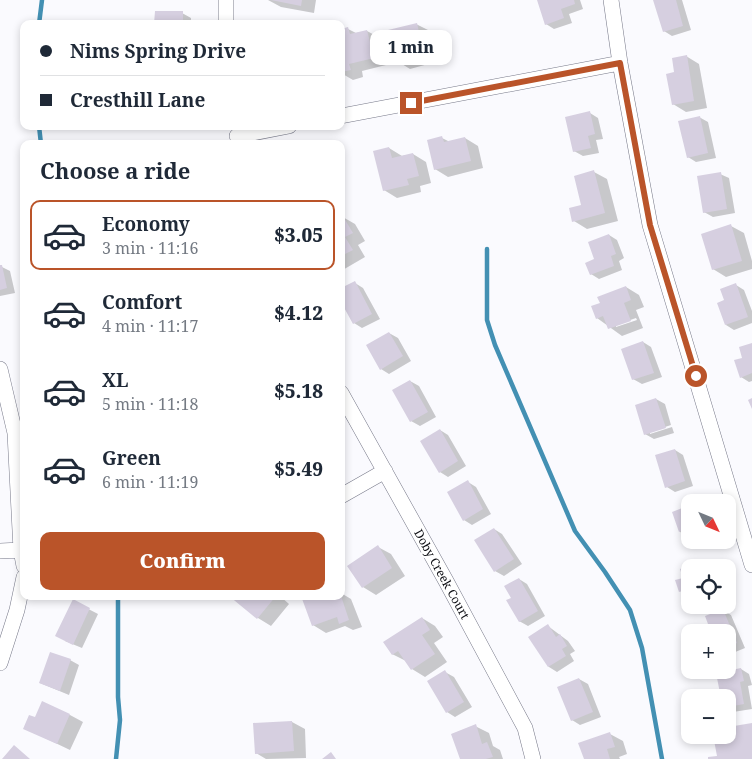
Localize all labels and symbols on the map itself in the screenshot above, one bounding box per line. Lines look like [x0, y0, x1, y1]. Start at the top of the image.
callout: 1 min [370, 31, 452, 66]
route end [400, 92, 422, 114]
route start [685, 365, 707, 387]
north arrow [681, 494, 736, 549]
street label: Doby Creek Court [410, 526, 474, 622]

